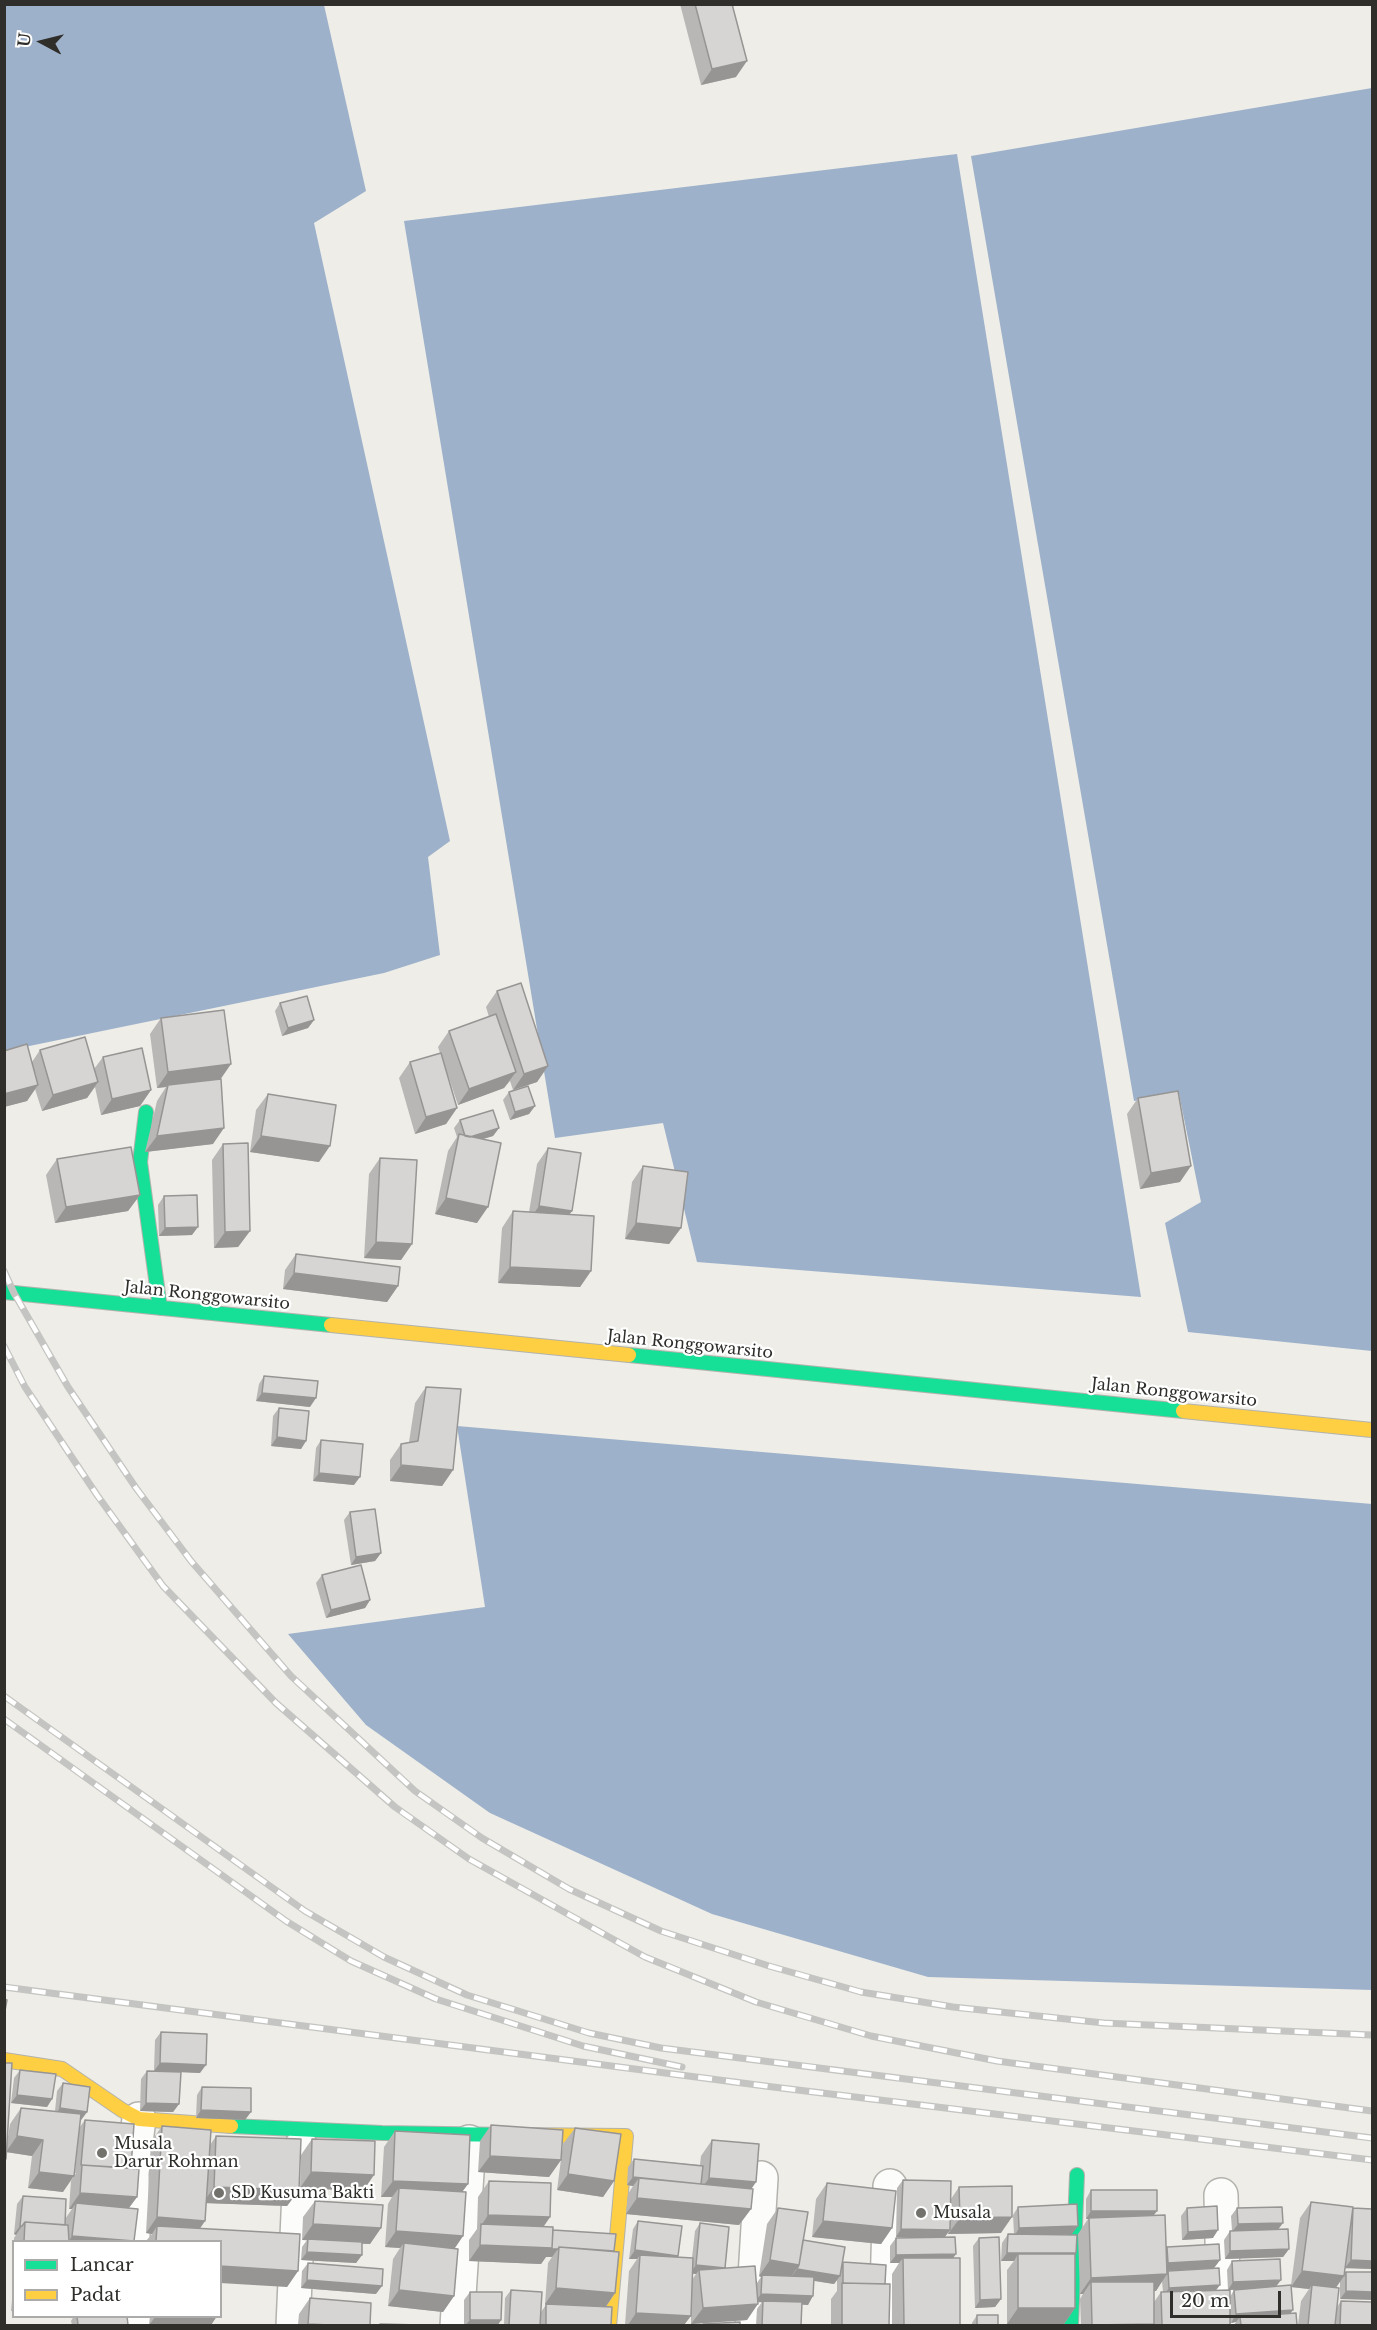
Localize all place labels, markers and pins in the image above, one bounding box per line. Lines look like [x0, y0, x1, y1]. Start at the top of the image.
place label: Musala Darur Rohman [114, 2134, 238, 2172]
marker: Musala Darur Rohman [95, 2146, 109, 2160]
place label: SD Kusuma Bakti [231, 2183, 374, 2203]
marker: SD Kusuma Bakti [212, 2186, 226, 2200]
place label: Musala [933, 2203, 991, 2223]
marker: Musala [914, 2206, 928, 2220]

